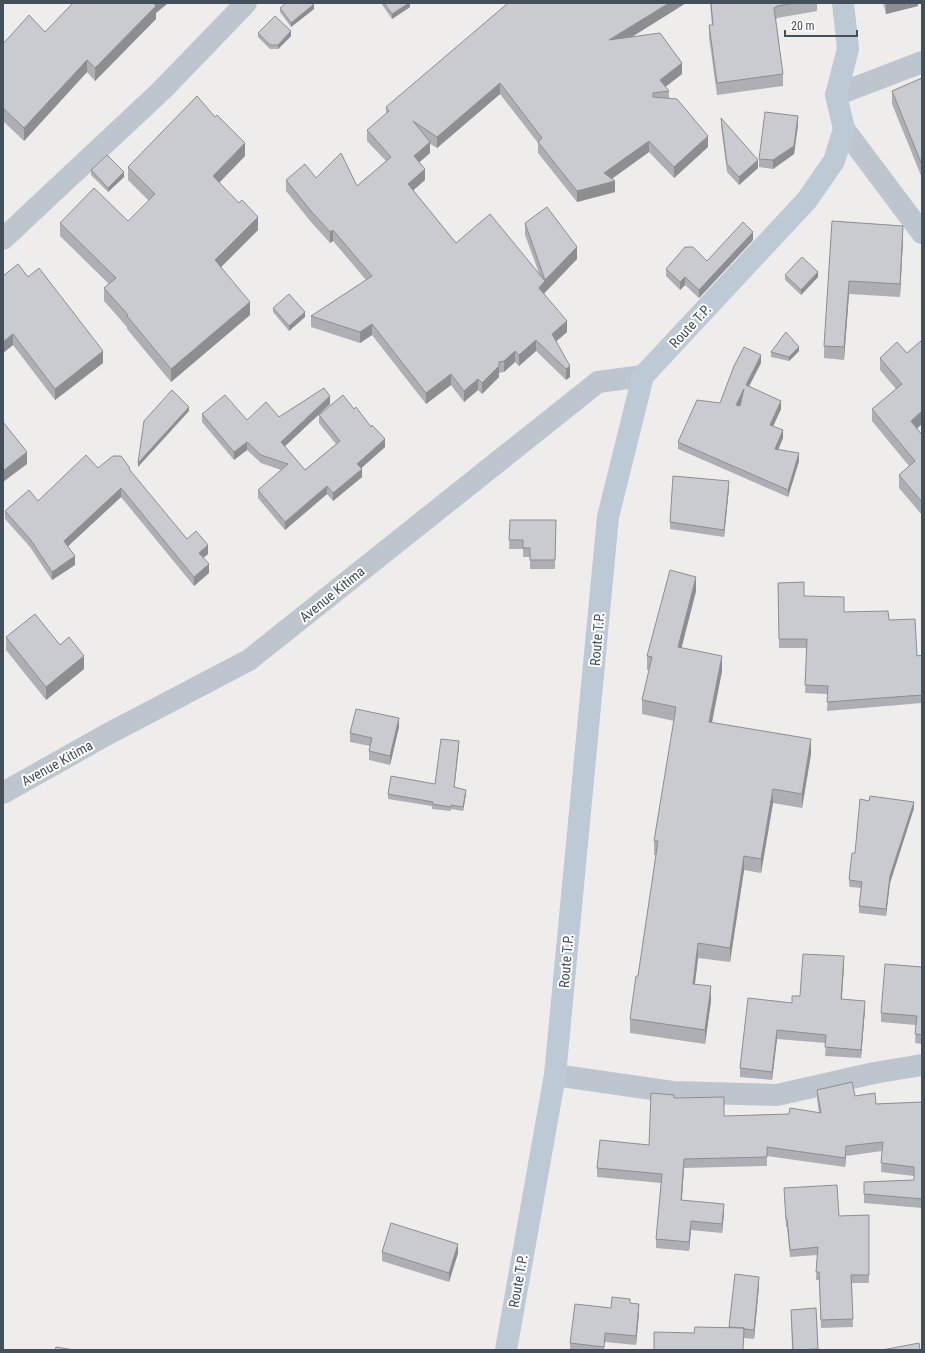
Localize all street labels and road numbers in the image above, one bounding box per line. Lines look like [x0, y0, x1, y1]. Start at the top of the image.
street label: Route T.P. [666, 301, 714, 351]
street label: Avenue Kitima [296, 563, 368, 625]
street label: Route T.P. [587, 612, 607, 666]
street label: Avenue Kitima [19, 737, 95, 789]
street label: Route T.P. [556, 934, 576, 988]
street label: Route T.P. [505, 1253, 531, 1309]

